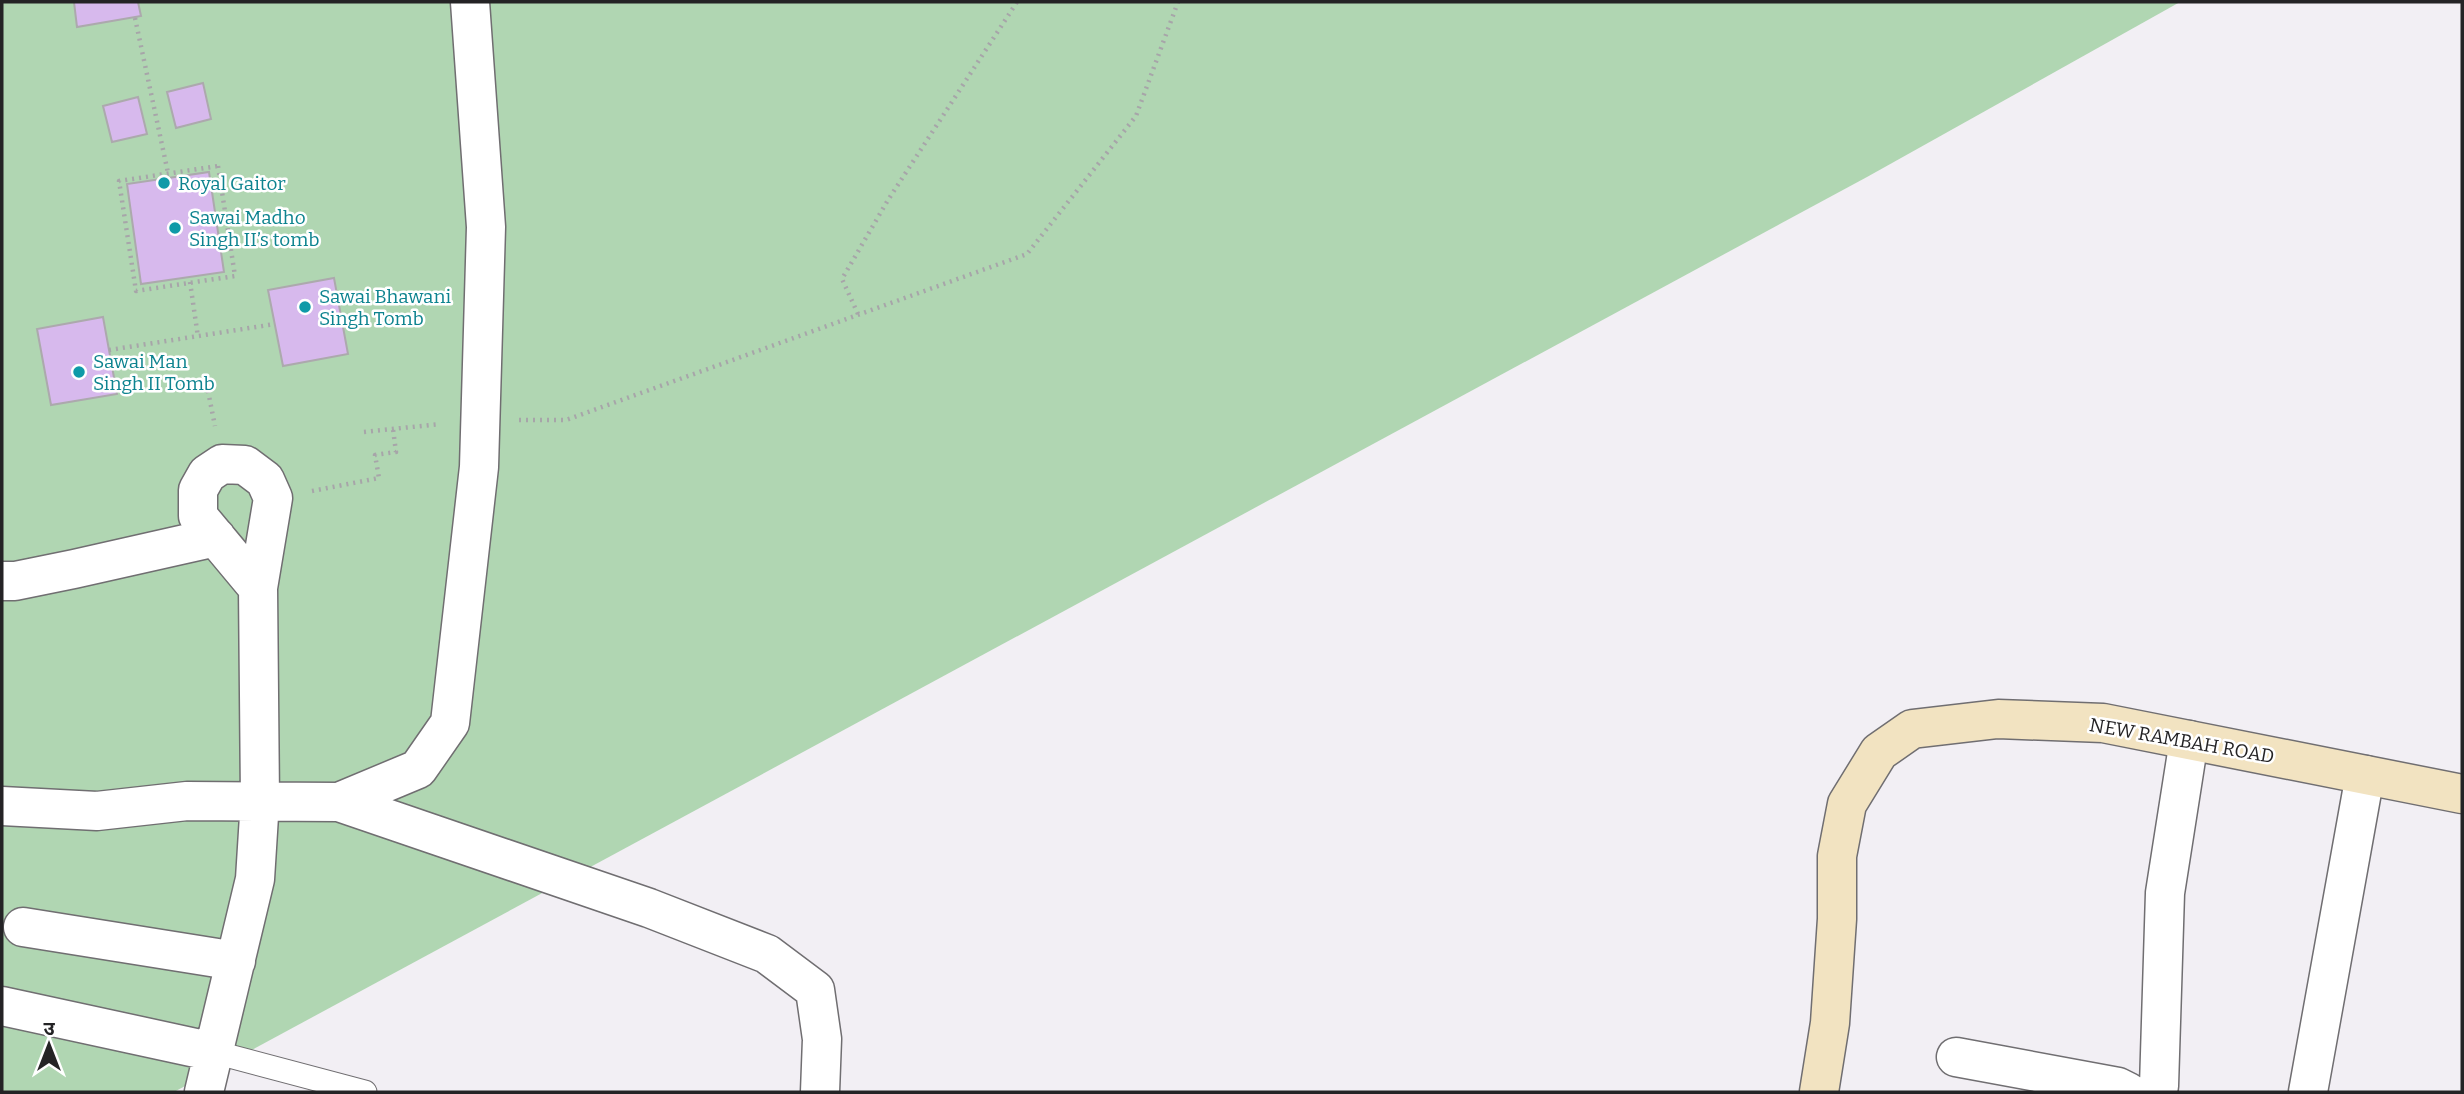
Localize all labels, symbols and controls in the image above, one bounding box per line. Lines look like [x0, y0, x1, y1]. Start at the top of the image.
place label: Royal Gaitor [178, 172, 286, 195]
marker: Royal Gaitor [156, 175, 172, 191]
place label: Sawai Madho Singh II’s tomb [189, 206, 319, 251]
marker: Sawai Madho Singh II’s tomb [167, 220, 183, 236]
place label: Sawai Bhawani Singh Tomb [319, 285, 452, 330]
marker: Sawai Bhawani Singh Tomb [297, 299, 313, 315]
place label: Sawai Man Singh II Tomb [93, 350, 215, 395]
marker: Sawai Man Singh II Tomb [71, 364, 87, 380]
street label: NEW RAMBAH ROAD [2088, 713, 2276, 768]
north arrow [14, 1010, 84, 1080]
text: उ [43, 1017, 55, 1040]

